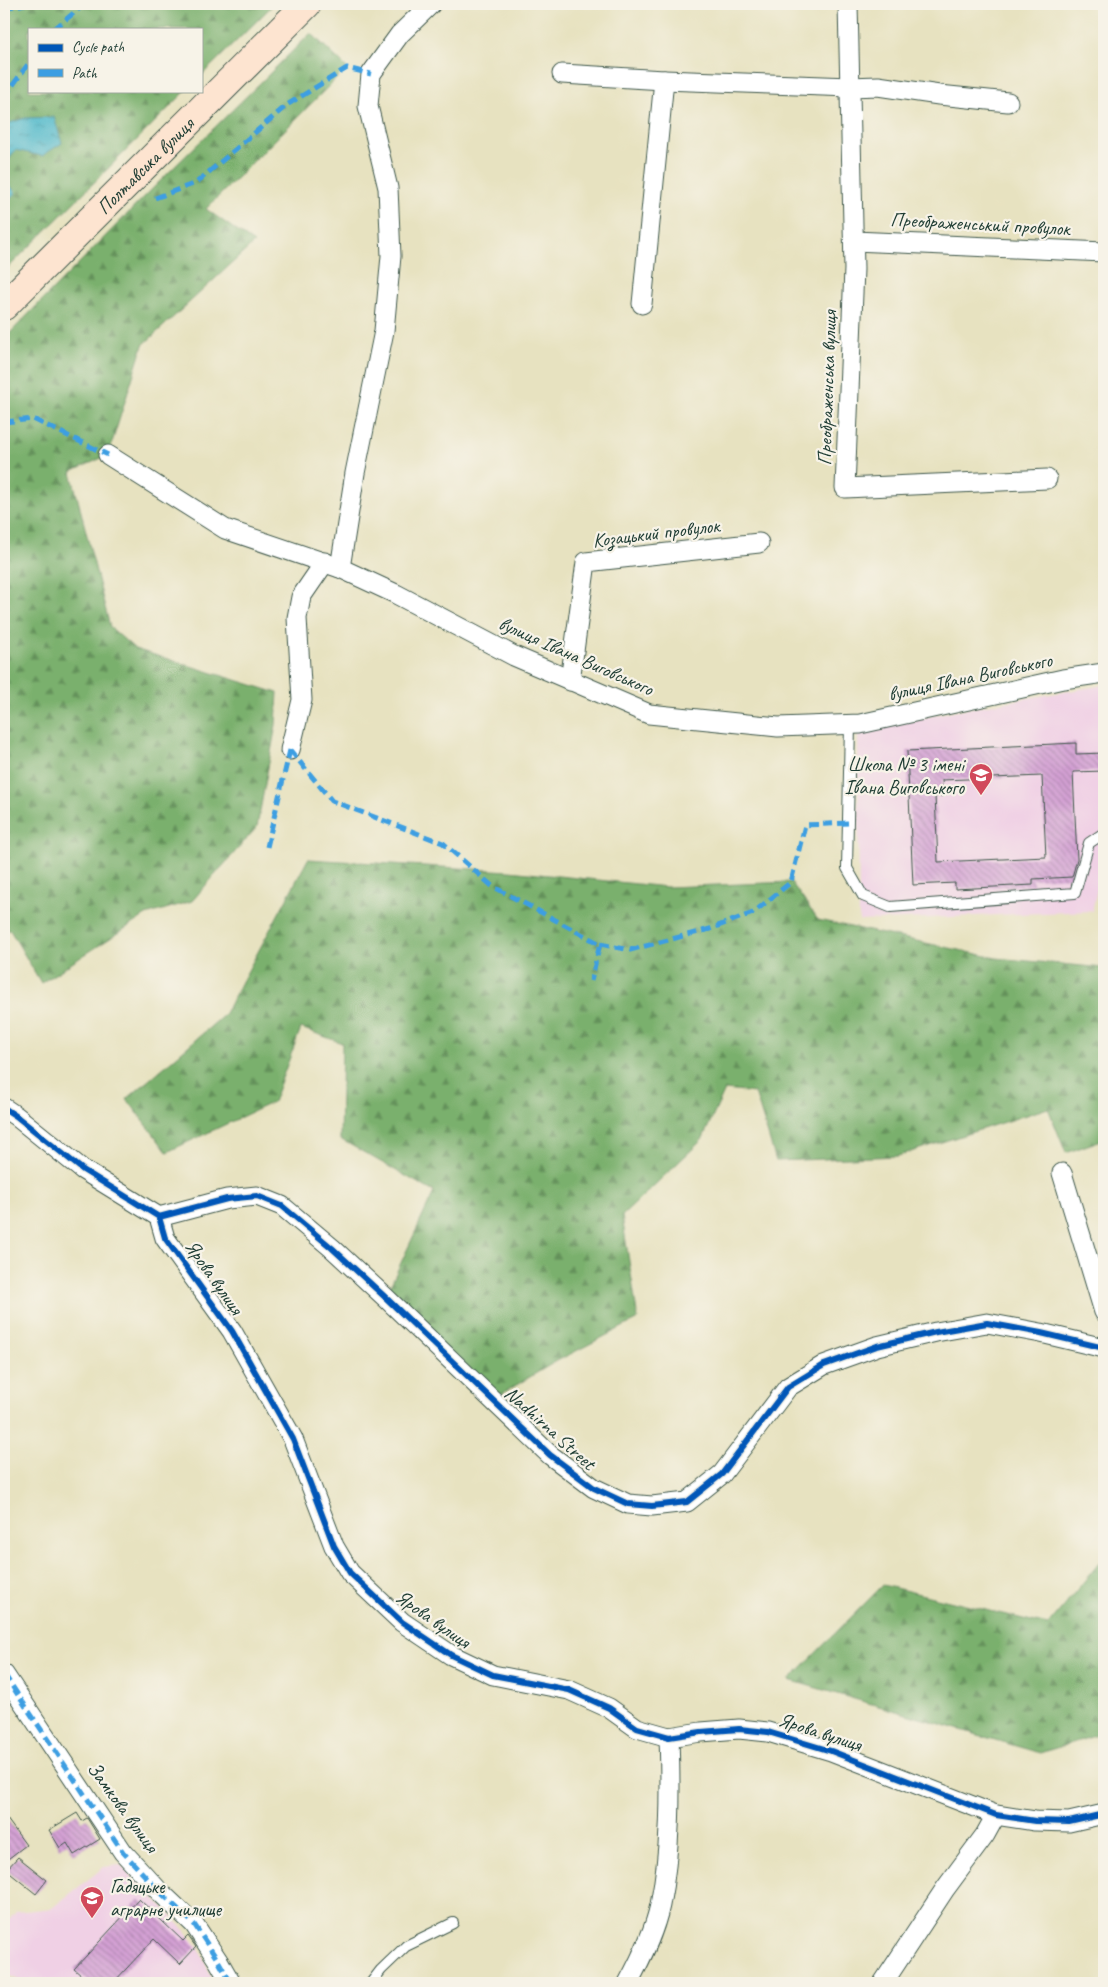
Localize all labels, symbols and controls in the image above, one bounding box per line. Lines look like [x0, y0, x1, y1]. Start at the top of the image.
legend [28, 28, 202, 92]
text: Cycle path [72, 38, 124, 57]
text: Path [72, 64, 98, 83]
street label: Полтавська вулиця [91, 110, 200, 219]
street label: Преображенський провулок [890, 207, 1072, 241]
street label: Преображенська вулиця [812, 308, 842, 466]
street label: Козацький провулок [591, 513, 723, 554]
street label: вулиця Івана Виговського [495, 611, 658, 702]
street label: вулиця Івана Виговського [886, 647, 1055, 707]
place label: Школа № 3 імені Івана Виговського [844, 752, 966, 800]
school or university icon: Школа № 3 імені Івана Виговського [968, 762, 994, 796]
street label: Ярова вулиця [179, 1235, 250, 1321]
street label: Nadhirna Street [499, 1381, 602, 1477]
street label: Ярова вулиця [391, 1584, 477, 1655]
street label: Ярова вулиця [775, 1707, 866, 1758]
street label: Замкова вулиця [82, 1757, 166, 1859]
place label: Гадяцьке аграрне училище [110, 1874, 222, 1922]
school or university icon: Гадяцьке аграрне училище [79, 1885, 105, 1919]

